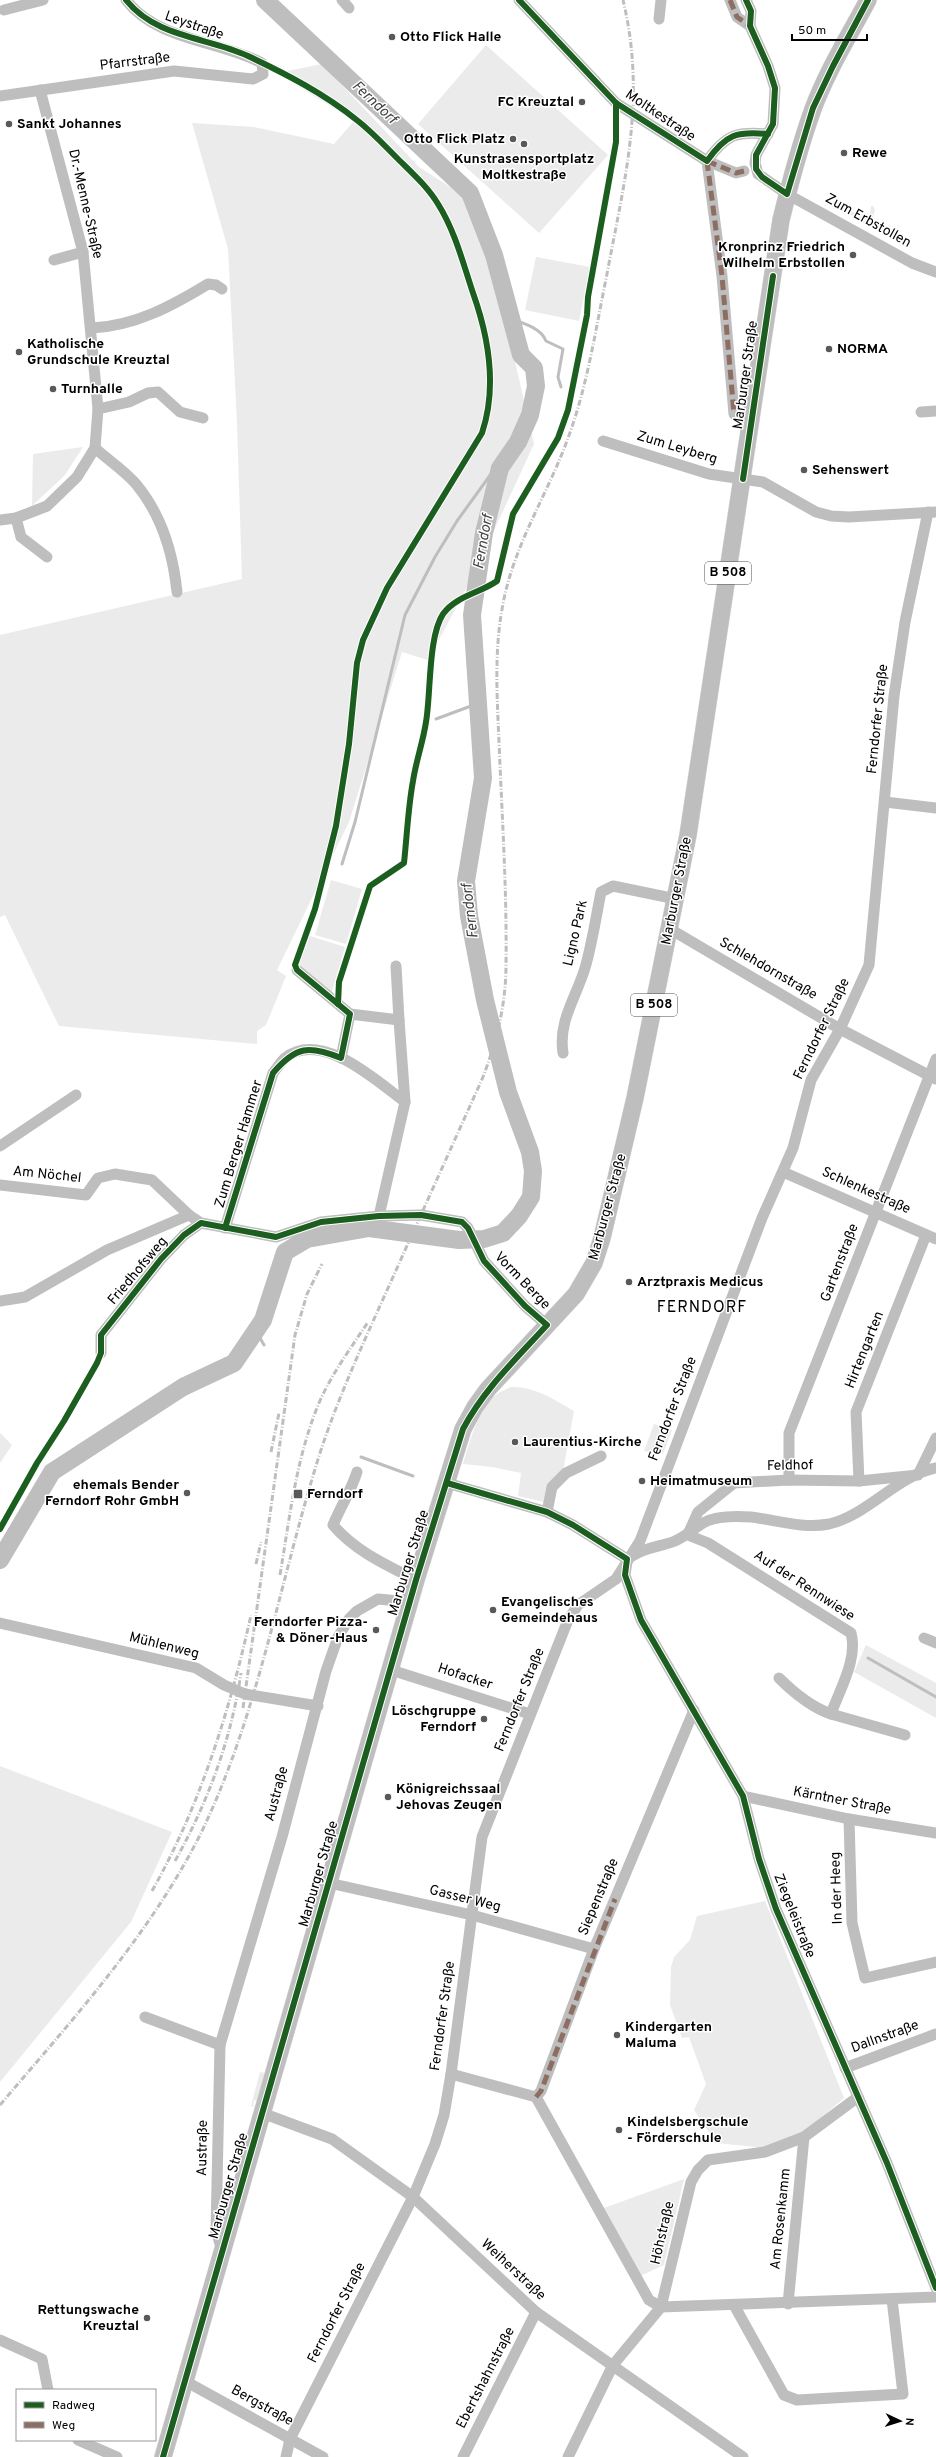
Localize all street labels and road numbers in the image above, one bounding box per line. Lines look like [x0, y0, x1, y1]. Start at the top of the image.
street label: Leystraße [162, 8, 226, 44]
street label: Pfarrstraße [99, 49, 171, 75]
street label: Moltkestraße [622, 86, 698, 146]
street label: Dr.-Menne-Straße [64, 147, 106, 261]
street label: Zum Erbstollen [822, 190, 914, 252]
street label: Marburger Straße [730, 319, 762, 431]
street label: Zum Leyberg [635, 428, 719, 468]
road number: B 508 [705, 562, 751, 584]
street label: Ferndorfer Straße [864, 663, 892, 775]
street label: Marburger Straße [658, 836, 696, 946]
street label: Ligno Park [560, 898, 592, 968]
street label: Schlehdornstraße [716, 934, 820, 1004]
street label: Ferndorfer Straße [790, 976, 854, 1082]
road number: B 508 [631, 994, 677, 1016]
street label: Zum Berger Hammer [211, 1078, 267, 1210]
street label: Marburger Straße [586, 1152, 630, 1262]
street label: Am Nöchel [12, 1163, 82, 1187]
street label: Schlenkestraße [819, 1164, 913, 1218]
street label: Gartenstraße [817, 1221, 863, 1305]
street label: Friedhofsweg [105, 1234, 171, 1308]
street label: Vorm Berge [490, 1249, 554, 1313]
street label: Hirtengarten [842, 1309, 888, 1391]
street label: Ferndorfer Straße [645, 1354, 701, 1464]
street label: Feldhof [767, 1457, 814, 1475]
street label: Marburger Straße [385, 1508, 433, 1618]
street label: Auf der Rennwiese [750, 1547, 858, 1625]
street label: Mühlenweg [127, 1629, 201, 1663]
street label: Ferndorfer Straße [491, 1646, 549, 1754]
street label: Hofacker [435, 1660, 495, 1694]
street label: Austraße [262, 1765, 292, 1823]
street label: Kärntner Straße [792, 1783, 892, 1819]
street label: Marburger Straße [296, 1819, 342, 1929]
street label: In der Heeg [827, 1851, 847, 1925]
street label: Siepenstraße [575, 1856, 623, 1938]
street label: Ziegeleistraße [769, 1871, 819, 1961]
street label: Gasser Weg [427, 1882, 503, 1916]
street label: Ferndorfer Straße [427, 1960, 459, 2072]
street label: Dallnstraße [849, 2017, 921, 2057]
street label: Austraße [194, 2120, 212, 2176]
street label: Marburger Straße [206, 2131, 252, 2241]
street label: Am Rosenkamm [767, 2167, 795, 2271]
street label: Höhstraße [647, 2200, 679, 2266]
street label: Weiherstraße [477, 2236, 549, 2304]
street label: Ferndorfer Straße [304, 2260, 370, 2366]
street label: Ebertshahnstraße [453, 2324, 519, 2432]
street label: Bergstraße [228, 2382, 296, 2430]

